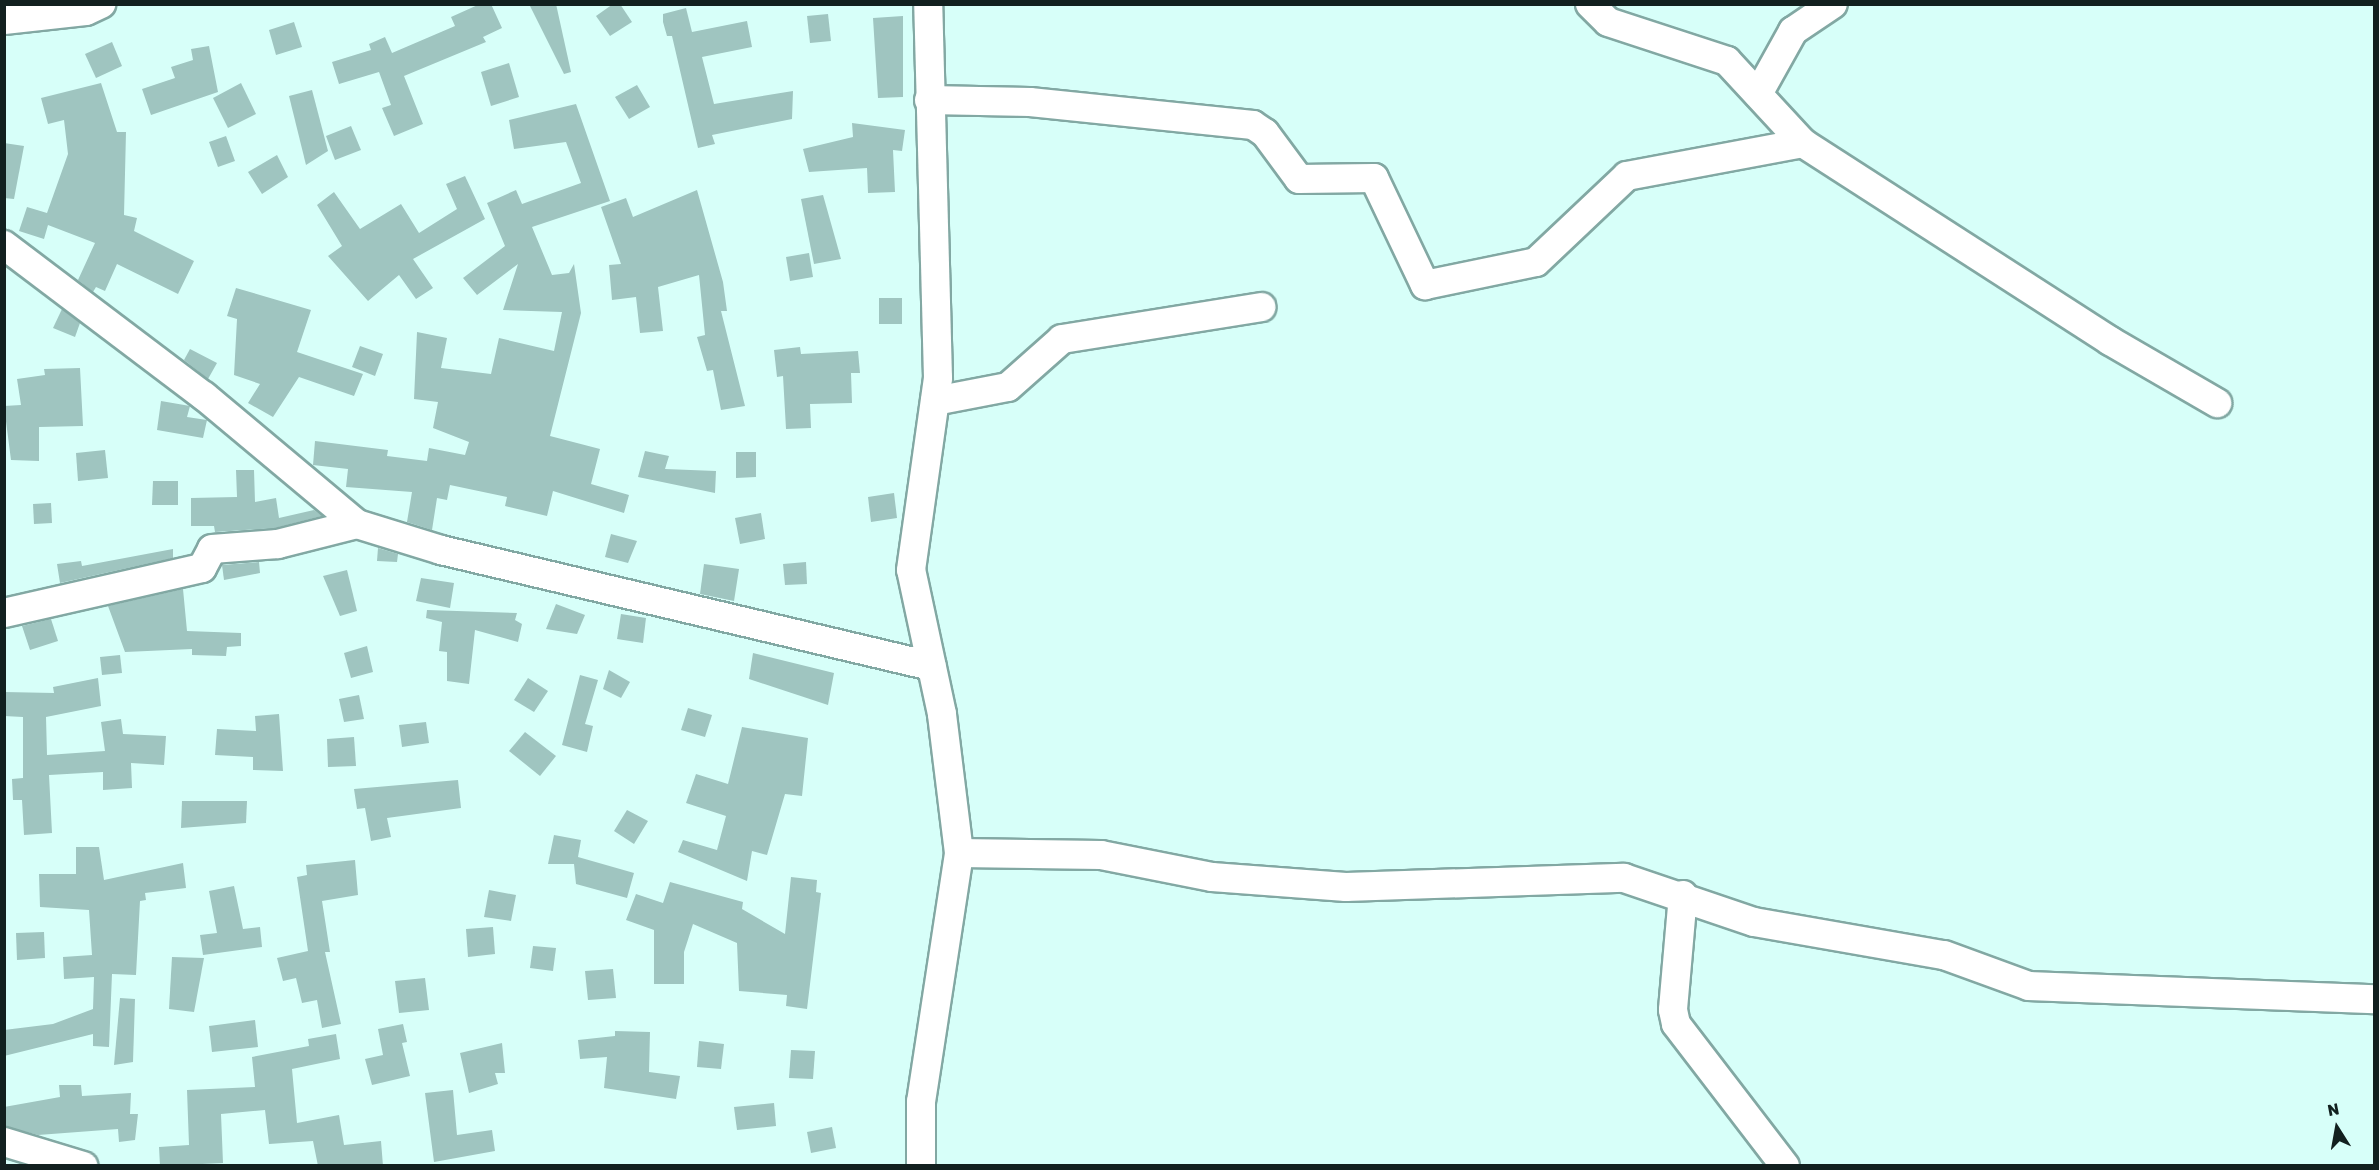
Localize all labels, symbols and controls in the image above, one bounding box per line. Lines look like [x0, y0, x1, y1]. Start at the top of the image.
north arrow [2307, 1098, 2367, 1158]
text: N [2326, 1099, 2341, 1120]

